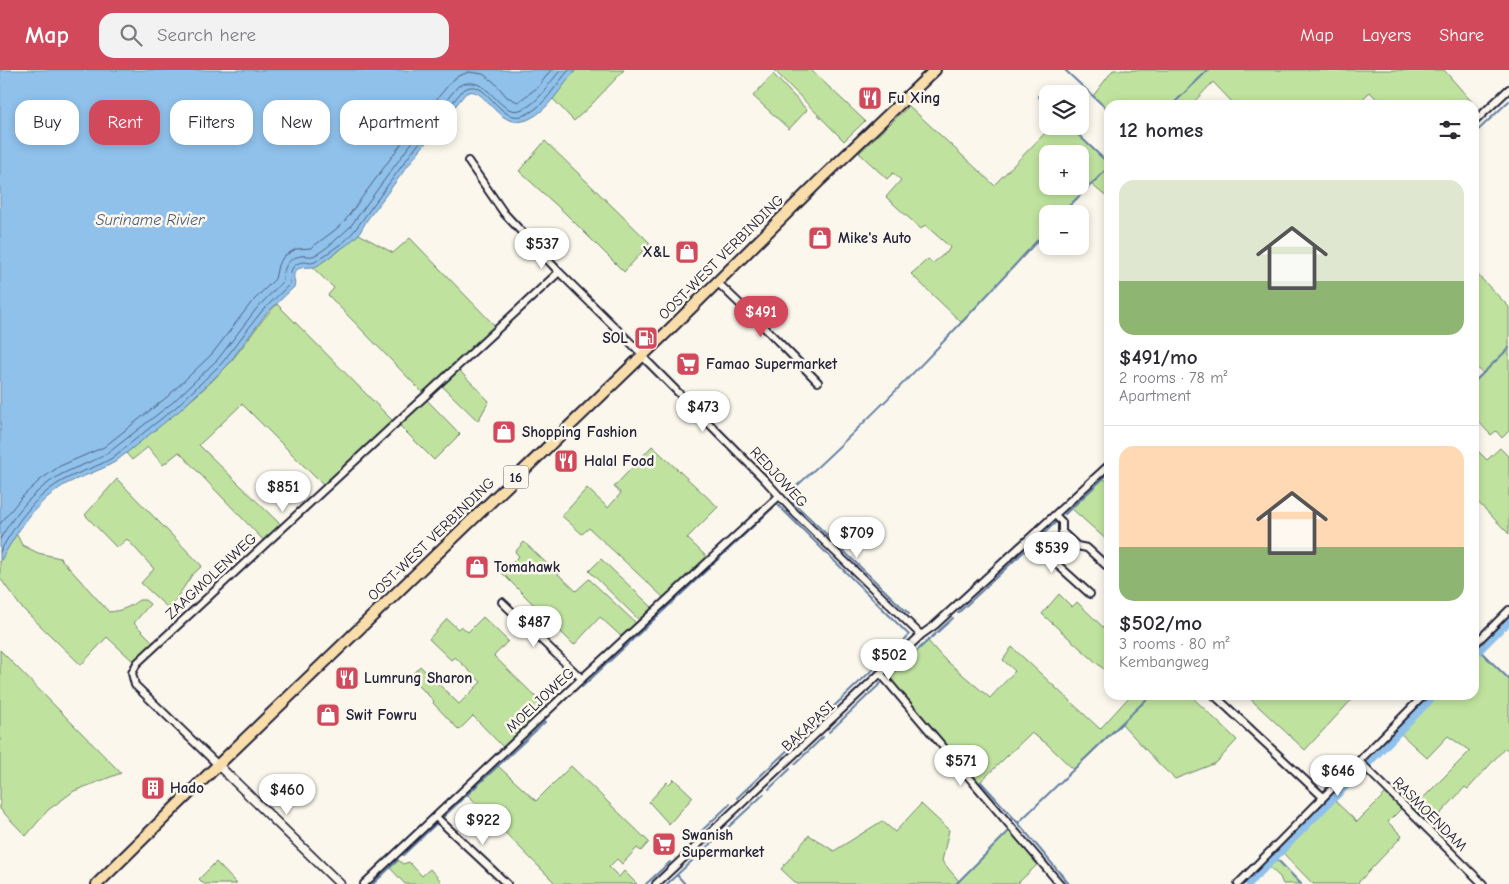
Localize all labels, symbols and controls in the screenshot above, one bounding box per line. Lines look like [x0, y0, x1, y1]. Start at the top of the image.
search box [99, 13, 449, 58]
text: Map [25, 21, 69, 49]
icon: search [117, 21, 145, 49]
text: Search here [157, 24, 256, 46]
text: Map [1300, 25, 1334, 46]
text: Layers [1362, 25, 1411, 46]
text: Share [1439, 25, 1484, 46]
restaurant icon: Fu Xing [857, 85, 883, 111]
map controls [1039, 85, 1089, 255]
button: layers [1039, 85, 1089, 135]
place label: Fu Xing [888, 89, 940, 107]
chip: Buy [15, 100, 79, 145]
chip: Rent [89, 100, 160, 145]
chip: Filters [170, 100, 253, 145]
chip: New [263, 100, 330, 145]
chip: Apartment [340, 100, 457, 145]
icon: filters [1436, 116, 1464, 144]
text: 12 homes [1119, 118, 1203, 142]
button: + [1039, 145, 1089, 195]
street label: OOST-WEST VERBINDING [655, 190, 788, 323]
button: − [1039, 205, 1089, 255]
water label: Suriname Rivier [96, 211, 205, 229]
icon: home [1247, 213, 1337, 303]
shop icon: Mike's Auto [807, 225, 833, 251]
pin: $537 [512, 228, 572, 270]
place label: Mike's Auto [838, 229, 912, 247]
text: $537 [525, 235, 559, 253]
shop icon: X&L [674, 239, 700, 265]
place label: X&L [642, 243, 670, 261]
pin: $491 [731, 296, 791, 338]
text: $491 [745, 303, 777, 321]
fuel station icon: SOL [633, 325, 659, 351]
place label: SOL [603, 329, 628, 347]
text: $491/mo [1119, 345, 1198, 369]
supermarket icon: Famao Supermarket [675, 351, 701, 377]
place label: Famao Supermarket [706, 355, 838, 373]
text: 2 rooms · 78 m² [1119, 369, 1227, 387]
text: Apartment [1119, 387, 1191, 405]
pin: $473 [673, 390, 733, 433]
text: $473 [687, 398, 719, 416]
shop icon: Shopping Fashion [491, 419, 517, 445]
place label: Shopping Fashion [522, 423, 637, 441]
street label: REDJOWEG [746, 443, 812, 511]
restaurant icon: Halal Food [553, 448, 579, 474]
place label: Halal Food [584, 452, 654, 470]
road number: 16 [504, 466, 528, 488]
pin: $851 [253, 470, 313, 513]
street label: OOST-WEST VERBINDING [364, 473, 498, 604]
text: $851 [267, 478, 299, 496]
icon: home [1247, 478, 1337, 568]
pin: $709 [827, 516, 887, 559]
text: $709 [840, 524, 874, 542]
street label: ZAAGMOLENWEG [162, 529, 261, 623]
pin: $539 [1022, 532, 1082, 574]
text: $539 [1035, 539, 1069, 557]
shop icon: Tomahawk [464, 554, 490, 580]
place label: Tomahawk [494, 558, 561, 576]
pin: $487 [504, 606, 564, 648]
text: $502/mo [1119, 611, 1202, 635]
text: $487 [518, 613, 550, 631]
text: 3 rooms · 80 m² [1119, 635, 1229, 653]
pin: $502 [859, 638, 919, 681]
text: $502 [871, 646, 907, 664]
text: Kembangweg [1119, 653, 1209, 671]
street label: MOELJOWEG [502, 664, 578, 736]
restaurant icon: Lumrung Sharon [334, 665, 360, 691]
place label: Lumrung Sharon [364, 669, 472, 687]
street label: BAKAPASI [778, 697, 838, 755]
shop icon: Swit Fowru [315, 702, 341, 728]
place label: Swit Fowru [346, 706, 417, 724]
pin: $571 [931, 744, 991, 787]
text: $571 [945, 752, 977, 770]
pin: $646 [1308, 754, 1368, 797]
text: $646 [1321, 762, 1355, 780]
street label: RASMOENDAM [1389, 773, 1471, 855]
pin: $460 [257, 774, 317, 816]
building icon: Hado [140, 775, 166, 801]
place label: Hado [170, 779, 204, 797]
text: $460 [270, 781, 304, 799]
pin: $922 [453, 804, 513, 846]
text: $922 [466, 811, 500, 829]
place label: Swanish Supermarket [682, 826, 765, 861]
supermarket icon: Swanish Supermarket [651, 831, 677, 857]

